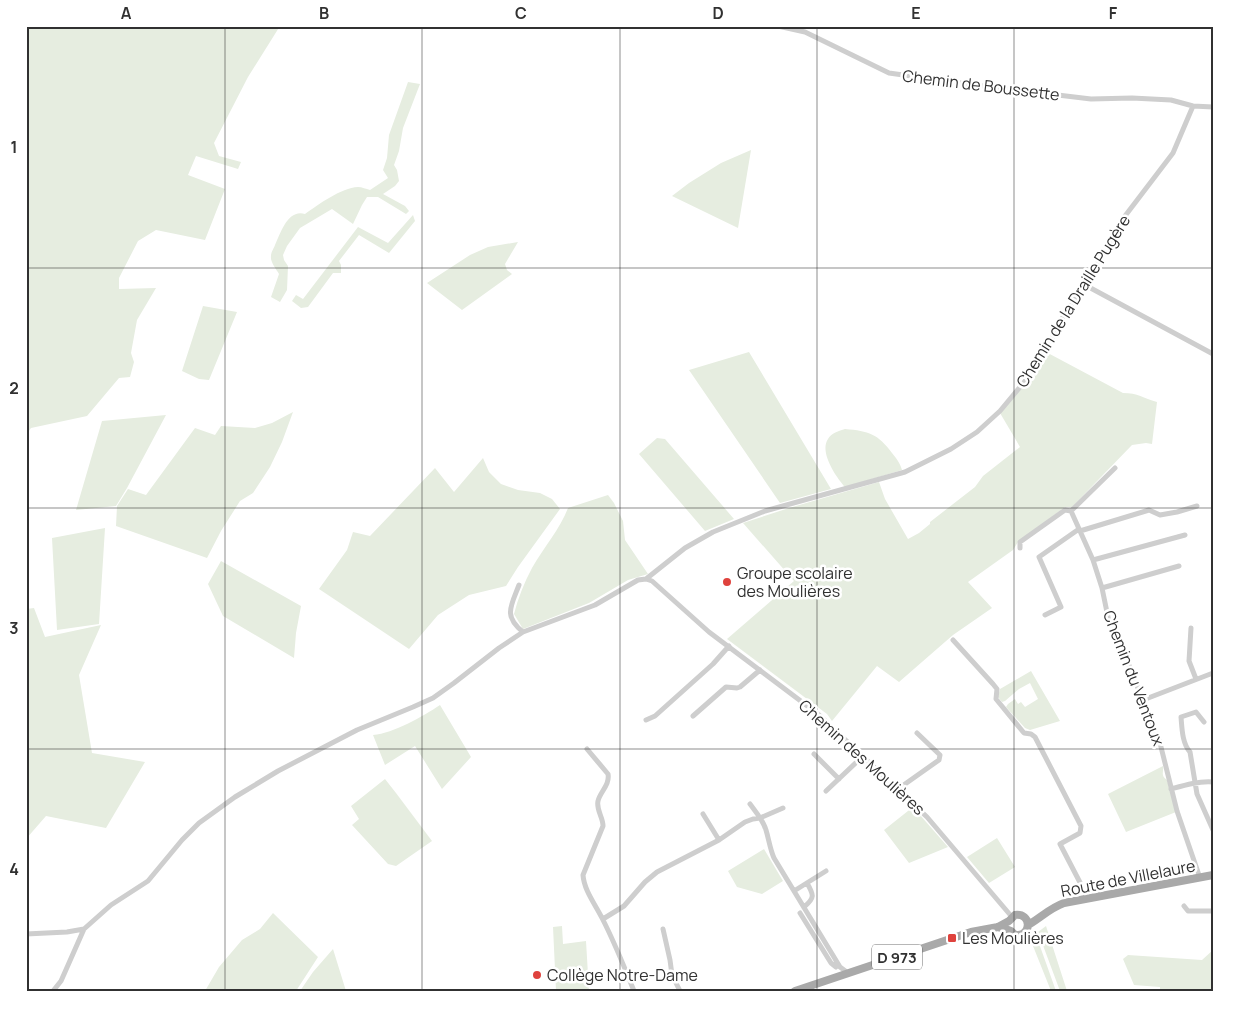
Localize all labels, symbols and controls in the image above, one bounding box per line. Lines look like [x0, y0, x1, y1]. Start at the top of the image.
text: A [121, 2, 132, 24]
text: B [319, 2, 329, 24]
text: C [515, 2, 527, 24]
text: D [712, 2, 724, 24]
text: E [911, 2, 921, 24]
text: F [1109, 2, 1118, 24]
street label: Chemin de Boussette [901, 64, 1061, 106]
text: 1 [10, 136, 18, 158]
street label: Chemin de la Draille Pugère [1011, 210, 1135, 392]
text: 2 [9, 377, 19, 399]
place label: Groupe scolaire des Moulières [737, 562, 853, 602]
marker: Groupe scolaire des Moulières [721, 576, 733, 588]
street label: Chemin du Ventoux [1098, 607, 1170, 749]
text: 3 [9, 617, 19, 639]
street label: Chemin des Moulières [794, 694, 930, 820]
street label: Route de Villelaure [1059, 854, 1197, 902]
text: 4 [9, 858, 19, 880]
place label: Les Moulières [962, 927, 1064, 949]
marker: Les Moulières [946, 932, 958, 944]
road number: D 973 [872, 944, 922, 970]
place label: Collège Notre-Dame [547, 964, 698, 986]
marker: Collège Notre-Dame [531, 969, 543, 981]

